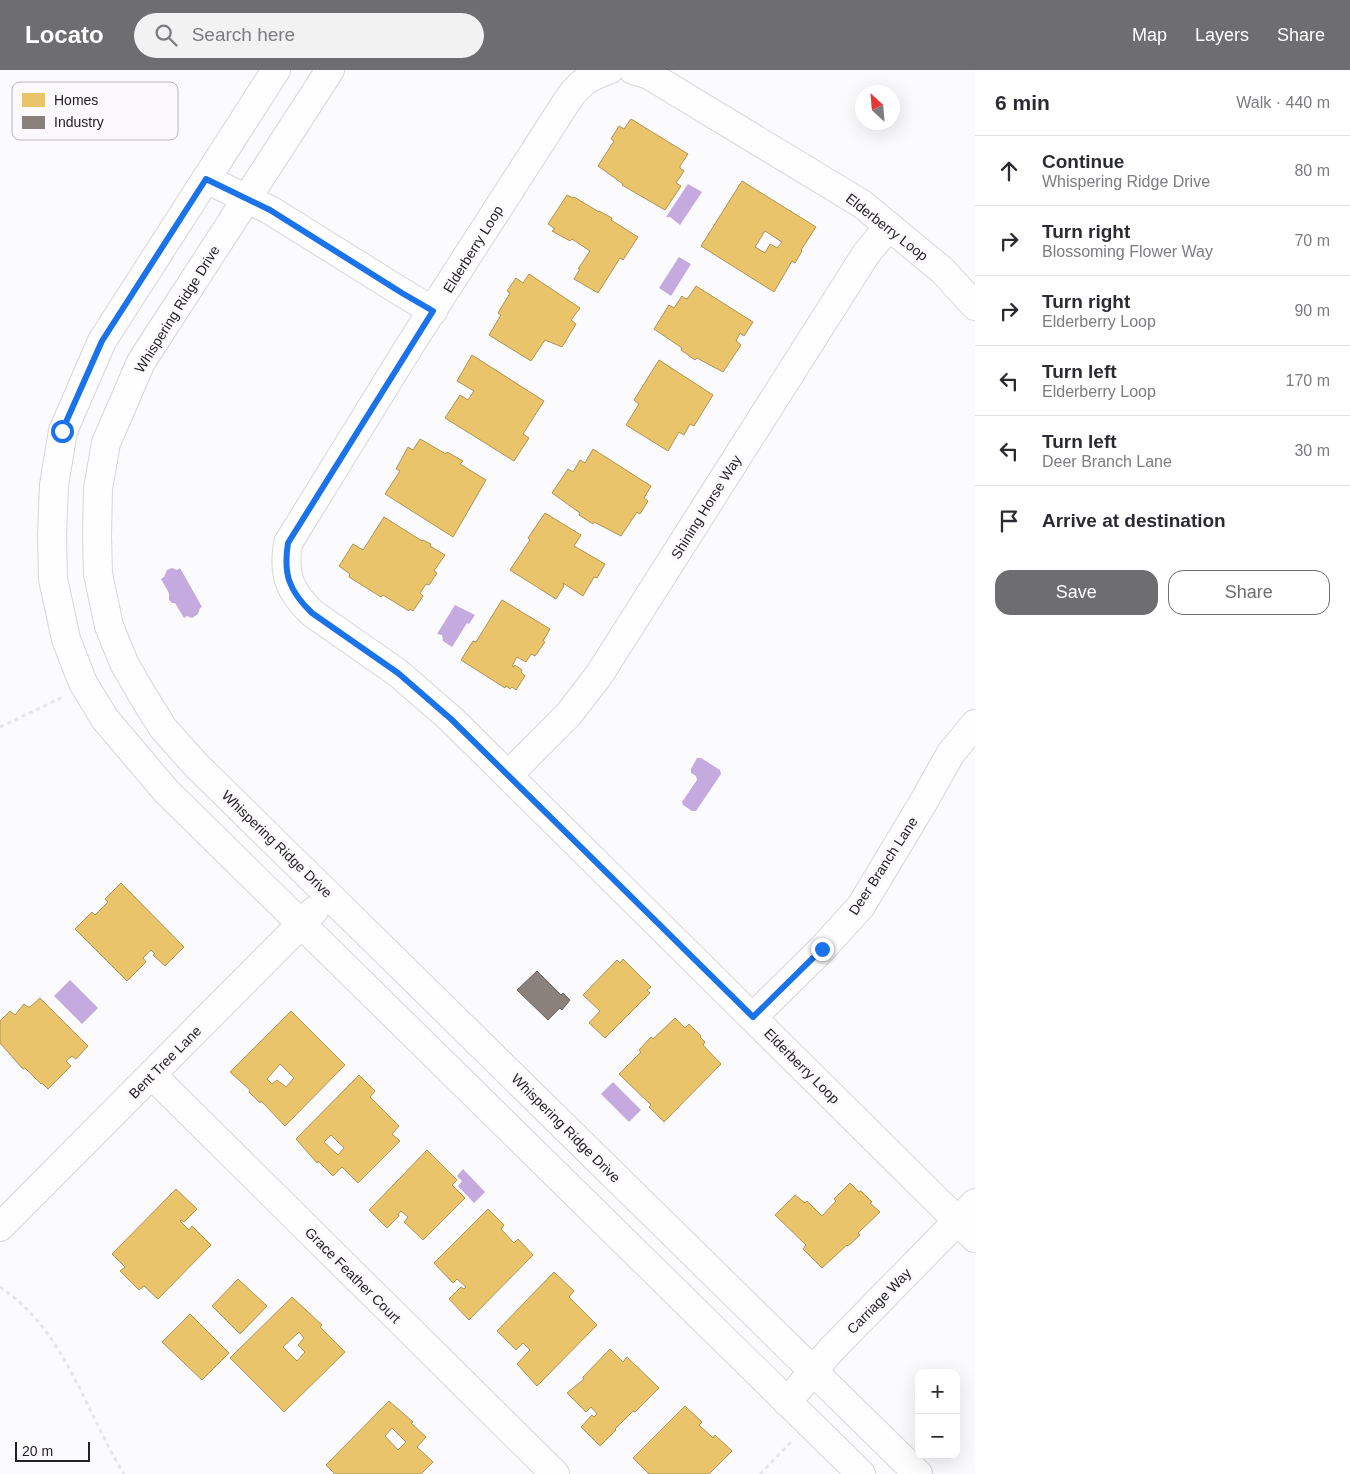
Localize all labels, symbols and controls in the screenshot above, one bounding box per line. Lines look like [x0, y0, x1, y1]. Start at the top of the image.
search box [134, 13, 484, 58]
text: Locato [25, 21, 104, 48]
icon: search [152, 21, 180, 49]
text: Search here [192, 24, 295, 45]
text: Map [1132, 25, 1167, 45]
text: Layers [1195, 25, 1249, 45]
text: Share [1277, 25, 1325, 45]
legend [12, 82, 178, 140]
north arrow [855, 85, 900, 130]
text: 6 min [995, 91, 1050, 114]
text: Homes [54, 92, 98, 108]
text: Walk · 440 m [1236, 94, 1330, 111]
text: Industry [54, 114, 104, 130]
text: Continue [1042, 151, 1124, 172]
icon: ahead [995, 157, 1023, 185]
text: 80 m [1294, 162, 1330, 179]
text: Whispering Ridge Drive [1042, 173, 1210, 190]
street label: Elderberry Loop [843, 190, 931, 264]
street label: Elderberry Loop [440, 202, 506, 295]
text: Turn right [1042, 221, 1130, 242]
icon: right [995, 227, 1023, 255]
text: 70 m [1294, 232, 1330, 249]
street label: Whispering Ridge Drive [131, 242, 223, 376]
text: Blossoming Flower Way [1042, 243, 1213, 260]
text: Turn right [1042, 291, 1130, 312]
icon: right [995, 297, 1023, 325]
text: 90 m [1294, 302, 1330, 319]
text: Elderberry Loop [1042, 313, 1156, 330]
text: Turn left [1042, 361, 1117, 382]
icon: left [995, 367, 1023, 395]
text: 170 m [1286, 372, 1330, 389]
text: Elderberry Loop [1042, 383, 1156, 400]
route start [51, 420, 74, 443]
text: Turn left [1042, 431, 1117, 452]
icon: left [995, 437, 1023, 465]
text: 30 m [1294, 442, 1330, 459]
street label: Shining Horse Way [668, 452, 744, 562]
text: Deer Branch Lane [1042, 453, 1172, 470]
icon: arrive [995, 507, 1023, 535]
text: Arrive at destination [1042, 510, 1226, 531]
button: Save [995, 570, 1158, 615]
button: Share [1168, 570, 1330, 615]
street label: Whispering Ridge Drive [219, 787, 336, 901]
street label: Deer Branch Lane [845, 814, 921, 918]
route end [811, 938, 834, 961]
street label: Bent Tree Lane [125, 1022, 205, 1102]
street label: Elderberry Loop [761, 1025, 843, 1107]
street label: Whispering Ridge Drive [508, 1070, 624, 1186]
street label: Grace Feather Court [302, 1224, 404, 1326]
street label: Carriage Way [844, 1265, 914, 1337]
map controls [915, 1369, 960, 1459]
button: + [915, 1369, 960, 1414]
button: − [915, 1414, 960, 1459]
scale bar [15, 1439, 90, 1462]
text: 20 m [22, 1443, 53, 1459]

